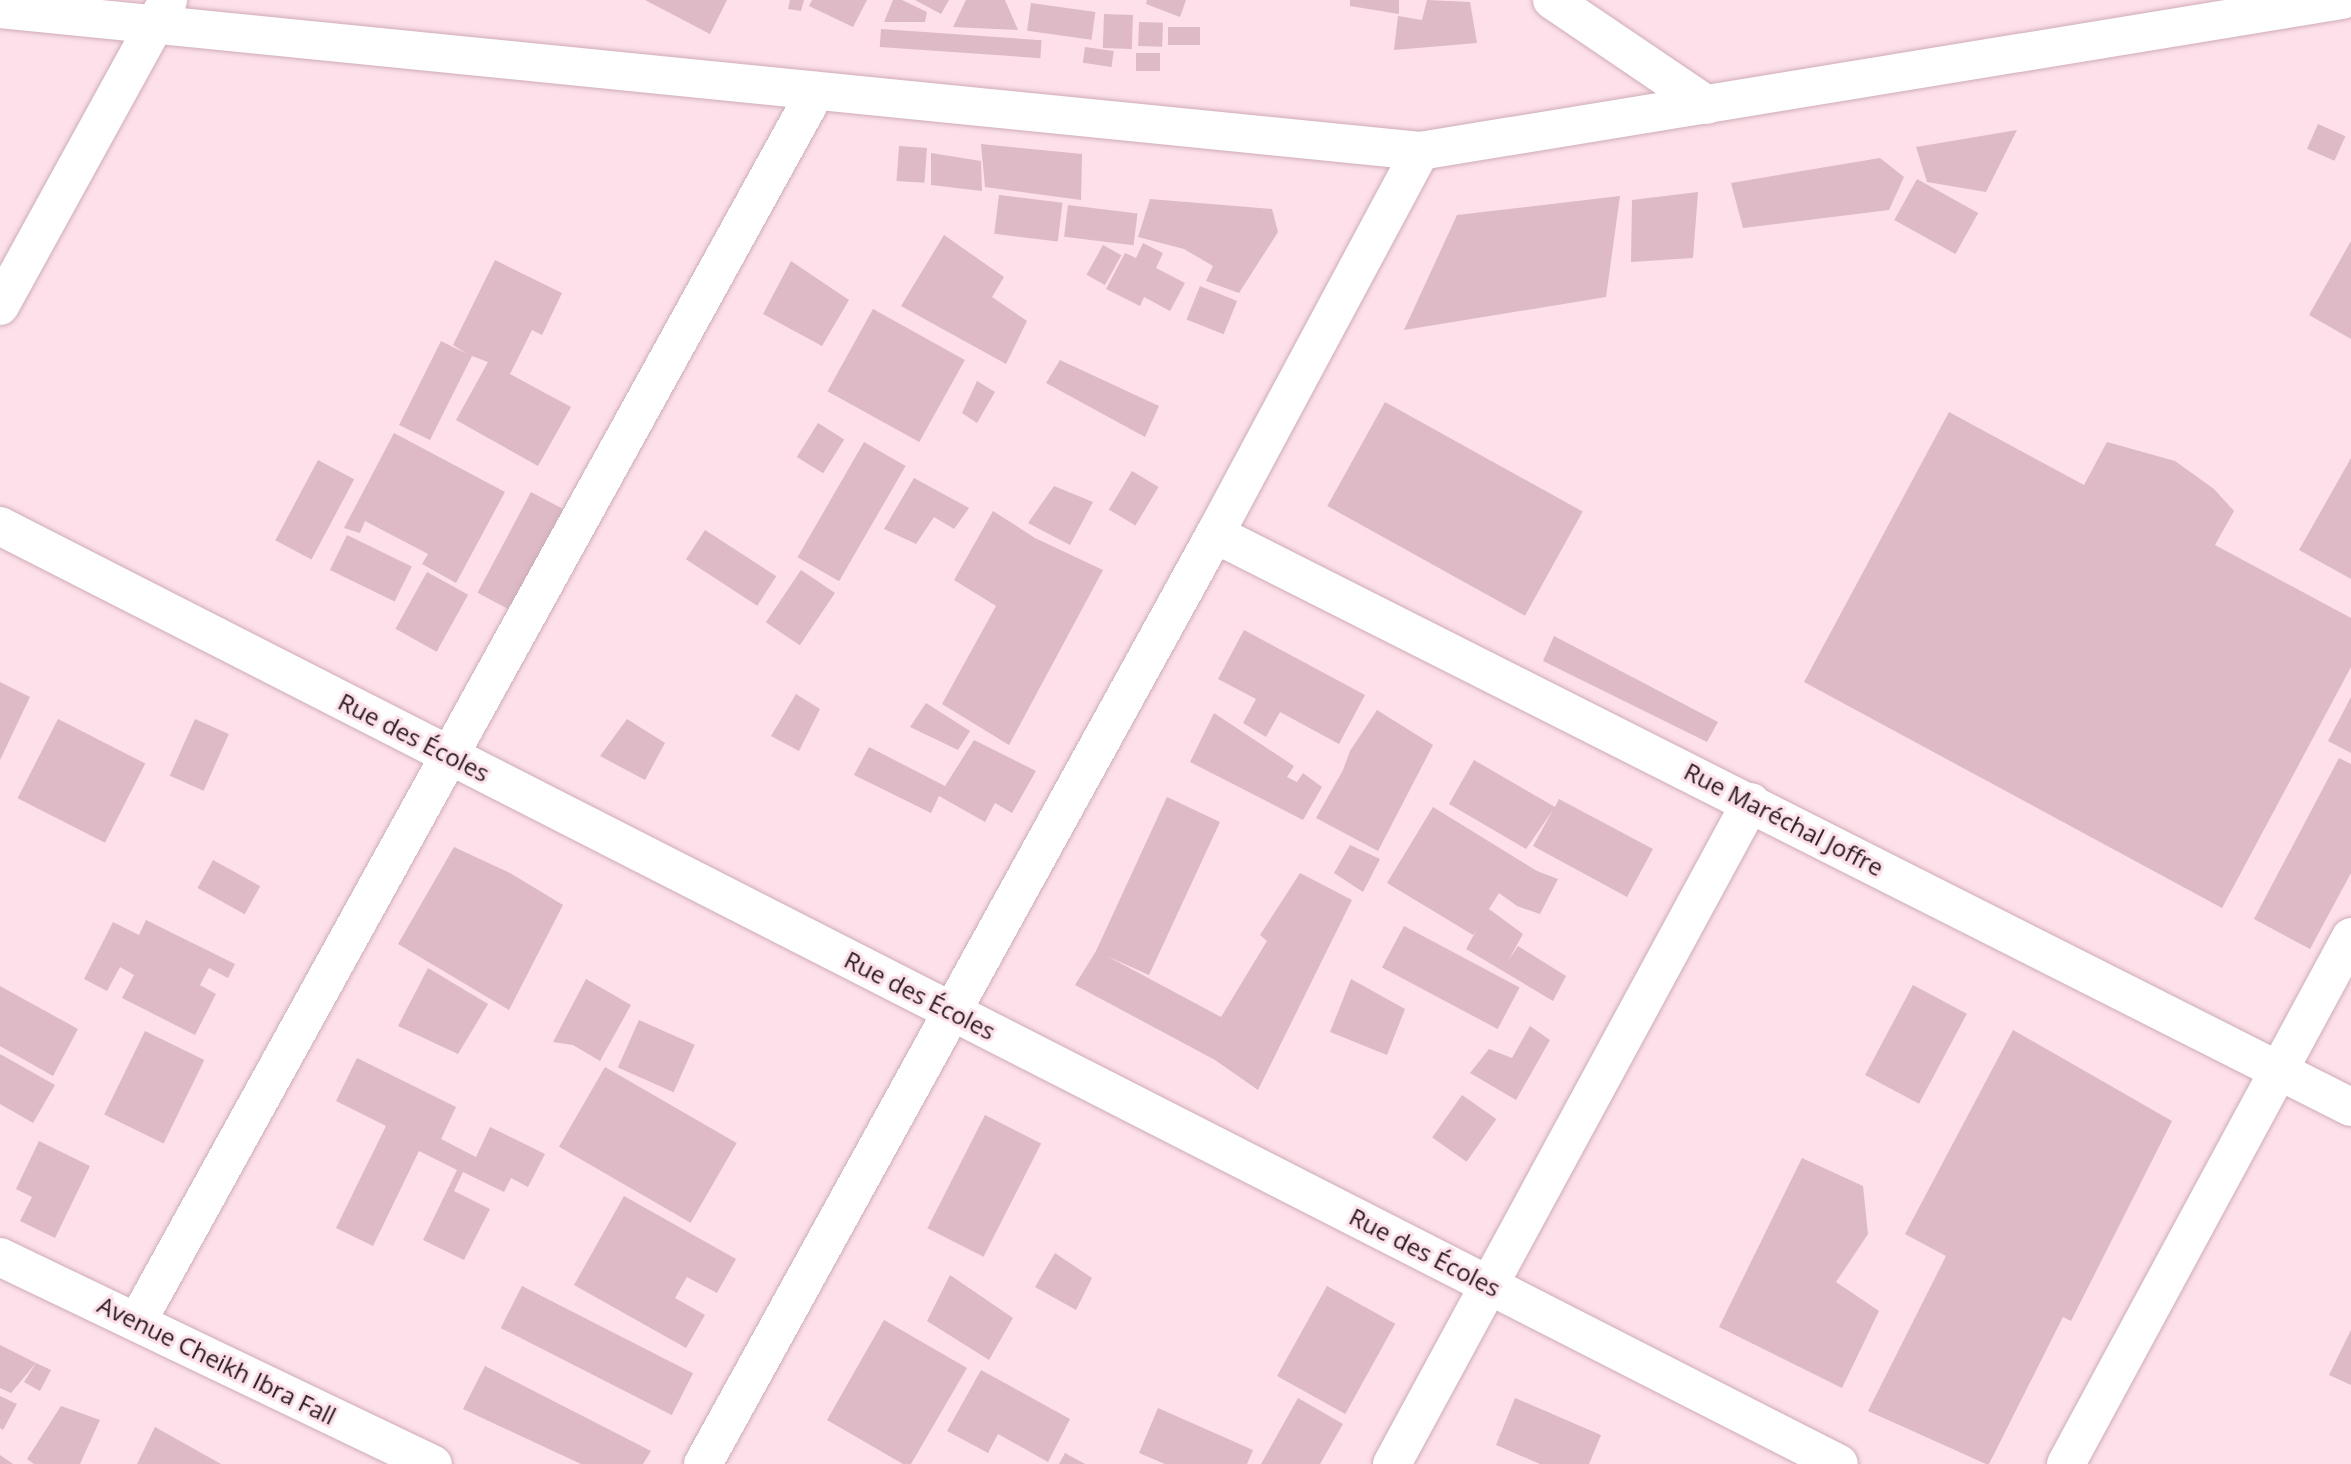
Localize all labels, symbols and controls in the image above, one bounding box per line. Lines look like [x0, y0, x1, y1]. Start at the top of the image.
street label: Rue des Écoles [334, 687, 494, 787]
street label: Rue Maréchal Joffre [1680, 756, 1888, 882]
street label: Rue des Écoles [840, 945, 1000, 1045]
street label: Rue des Écoles [1345, 1202, 1505, 1302]
street label: Avenue Cheikh Ibra Fall [93, 1290, 341, 1430]

